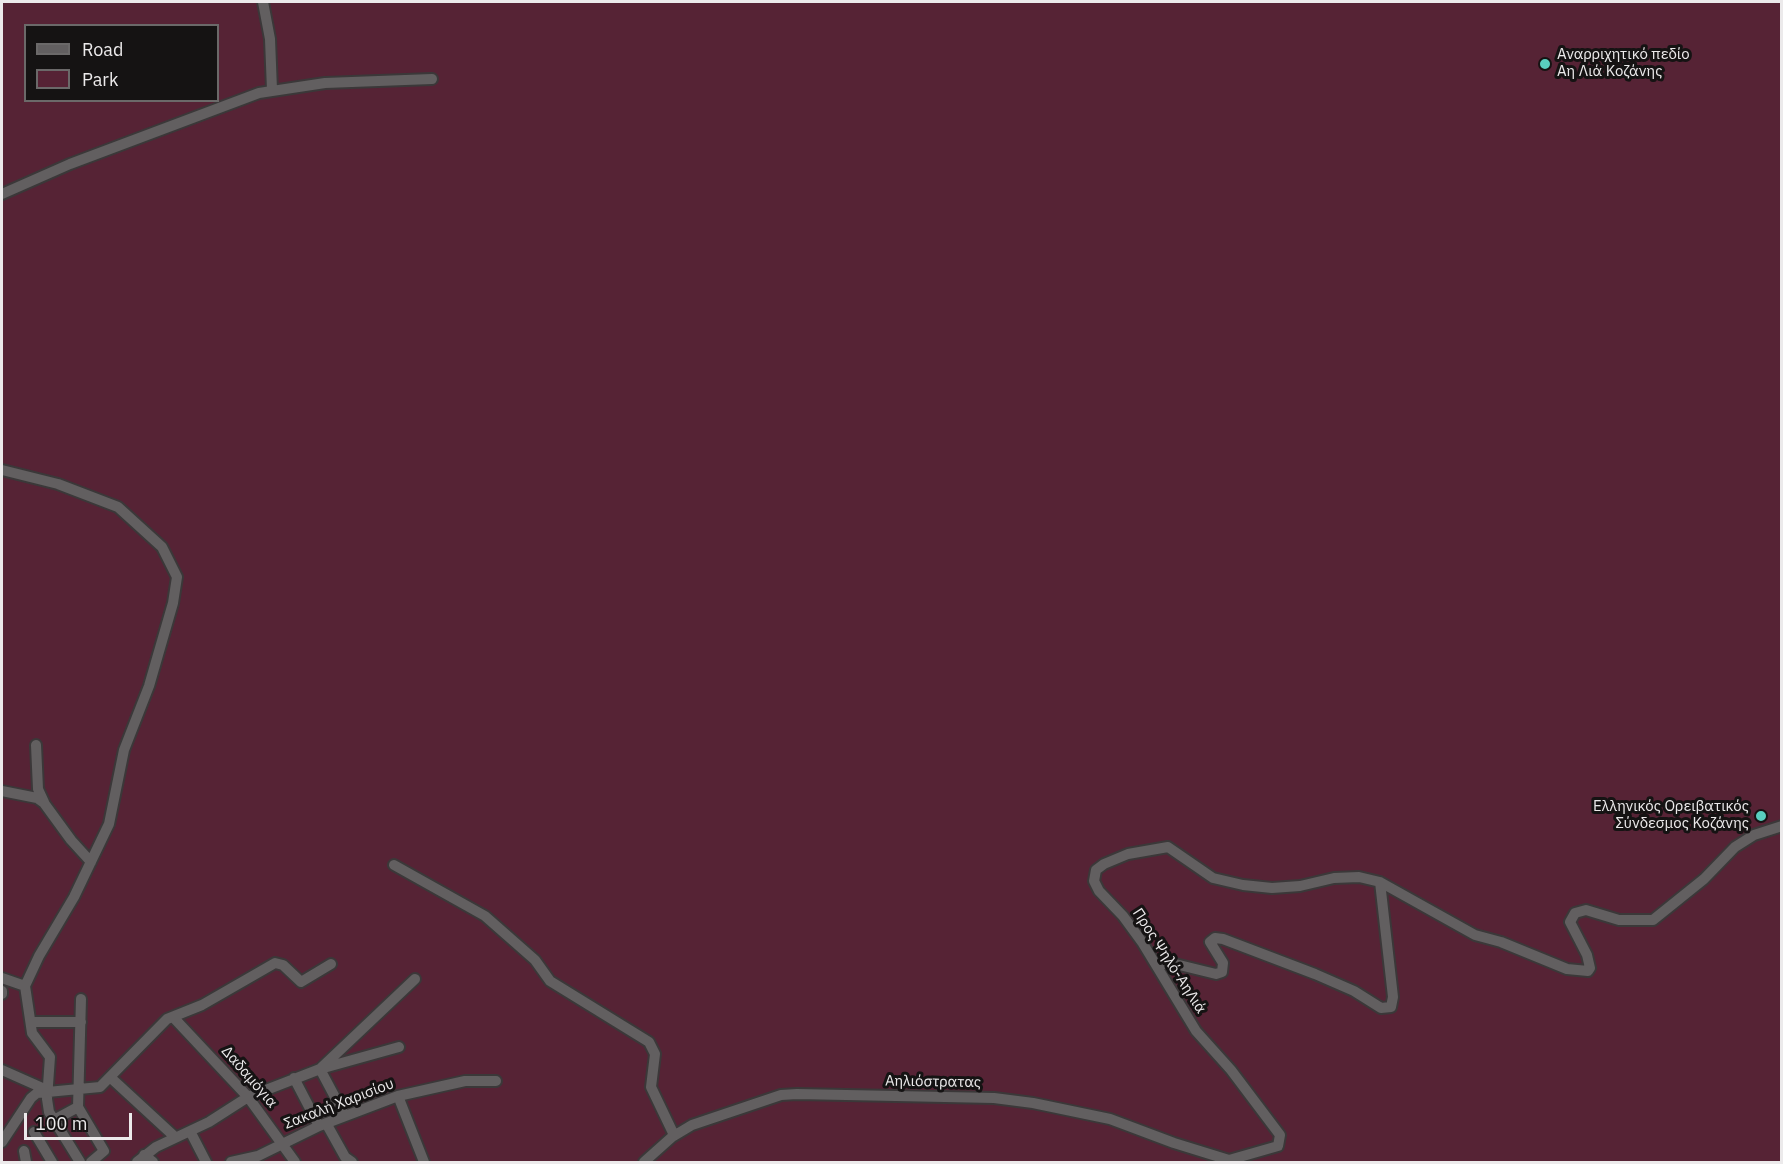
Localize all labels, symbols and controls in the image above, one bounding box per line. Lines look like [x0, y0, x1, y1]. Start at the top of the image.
legend [24, 24, 219, 102]
text: Road [82, 38, 123, 61]
place label: Αναρριχητικό πεδίο Αη Λιά Κοζάνης [1557, 46, 1690, 81]
marker: Αναρριχητικό πεδίο Αη Λιά Κοζάνης [1538, 57, 1552, 71]
text: Park [82, 68, 118, 91]
place label: Ελληνικός Ορειβατικός Σύνδεσμος Κοζάνης [1593, 798, 1749, 833]
marker: Ελληνικός Ορειβατικός Σύνδεσμος Κοζάνης [1754, 809, 1768, 823]
street label: Προς Ψηλό-ΑηΛιά [1128, 905, 1210, 1017]
street label: Δαδαμόγια [217, 1042, 281, 1112]
street label: Αηλιόστρατας [885, 1072, 981, 1092]
street label: Σακαλή Χαρισίου [281, 1075, 397, 1133]
scale bar [27, 1101, 135, 1139]
text: 100 m [35, 1112, 87, 1135]

